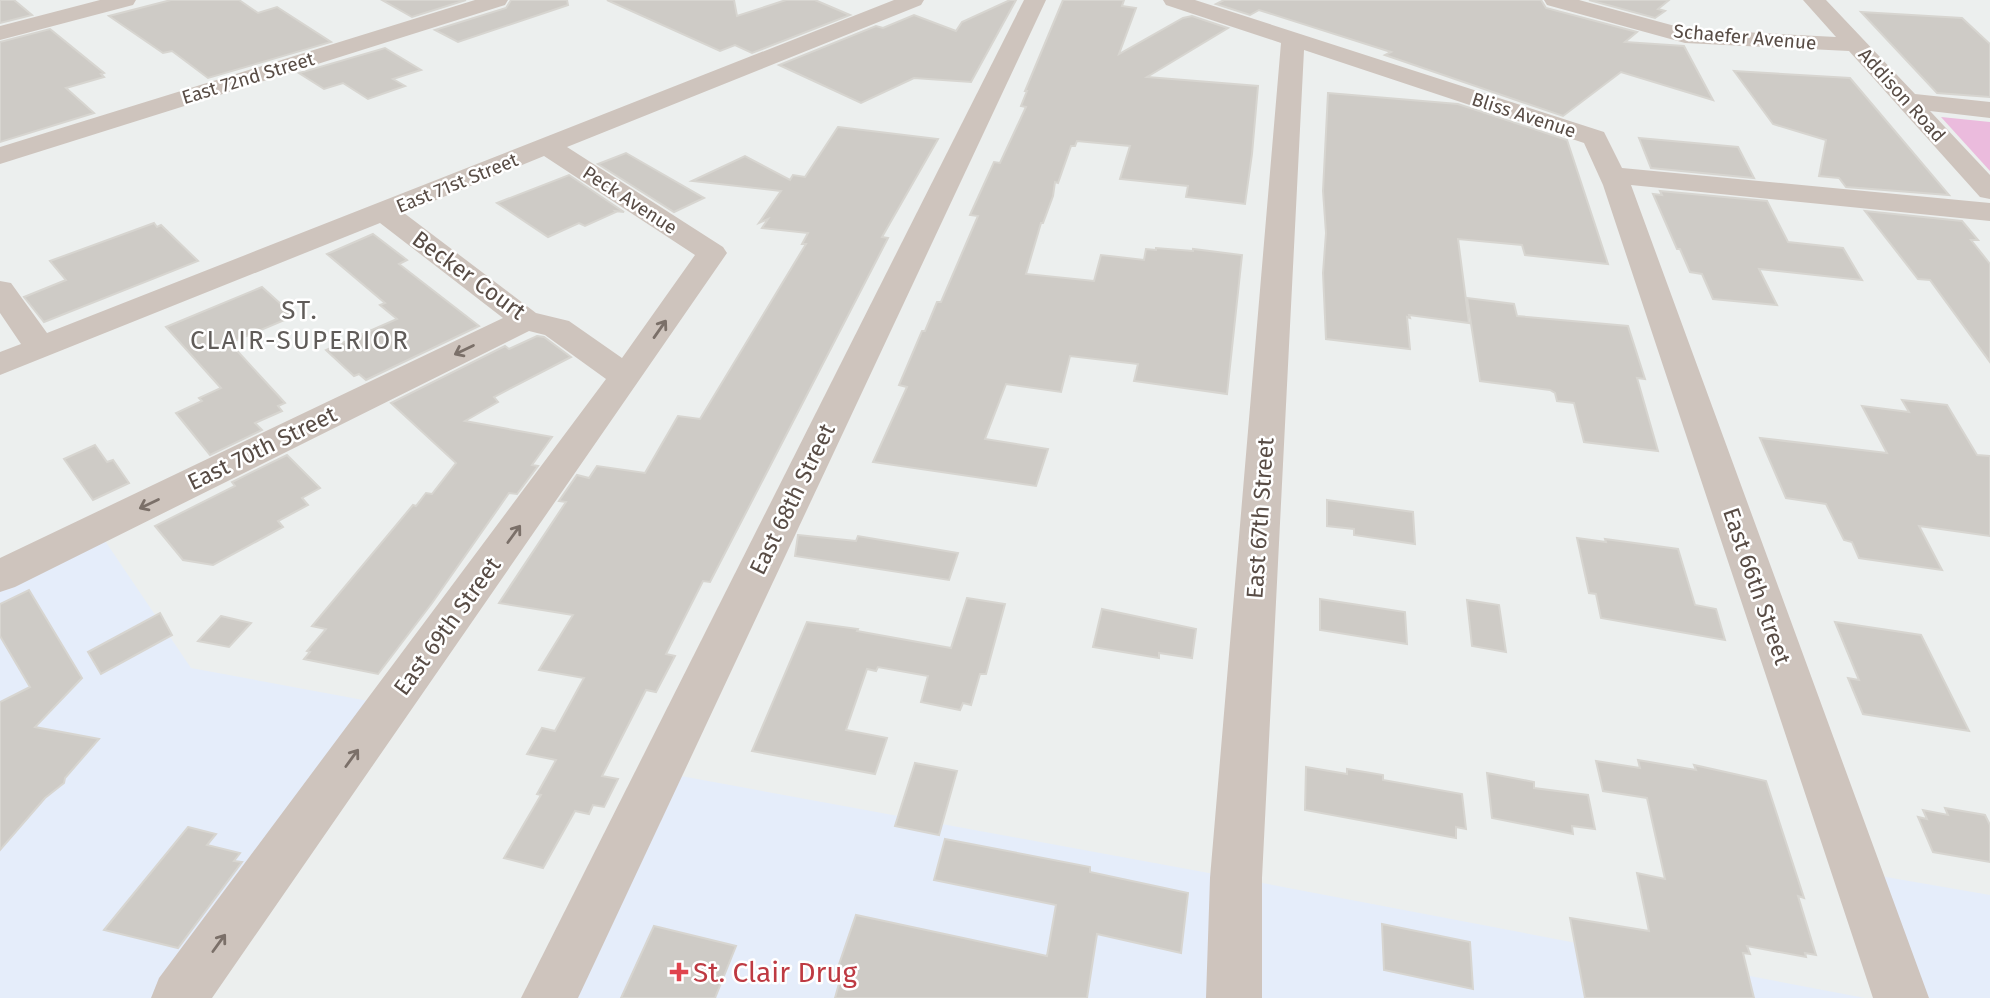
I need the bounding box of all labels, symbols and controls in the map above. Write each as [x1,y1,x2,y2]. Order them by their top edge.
street label: Schaefer Avenue [1673,19,1817,55]
street label: Addison Road [1854,43,1950,147]
street label: East 72nd Street [179,47,317,109]
street label: Bliss Avenue [1469,87,1579,143]
street label: East 71st Street [393,148,521,218]
street label: Peck Avenue [579,161,681,239]
street label: Becker Court [407,225,532,326]
district label: ST. CLAIR-SUPERIOR [190,295,410,356]
one-way arrow [653,320,667,339]
one-way arrow [454,344,475,357]
street label: East 70th Street [183,399,342,496]
street label: East 68th Street [743,418,841,579]
street label: East 67th Street [1240,436,1280,600]
one-way arrow [139,497,160,511]
street label: East 66th Street [1717,504,1797,669]
one-way arrow [506,525,521,544]
street label: East 69th Street [388,551,507,700]
one-way arrow [345,749,359,768]
one-way arrow [212,934,226,953]
place label: St. Clair Drug [693,956,858,989]
marker: St. Clair Drug [671,964,687,980]

